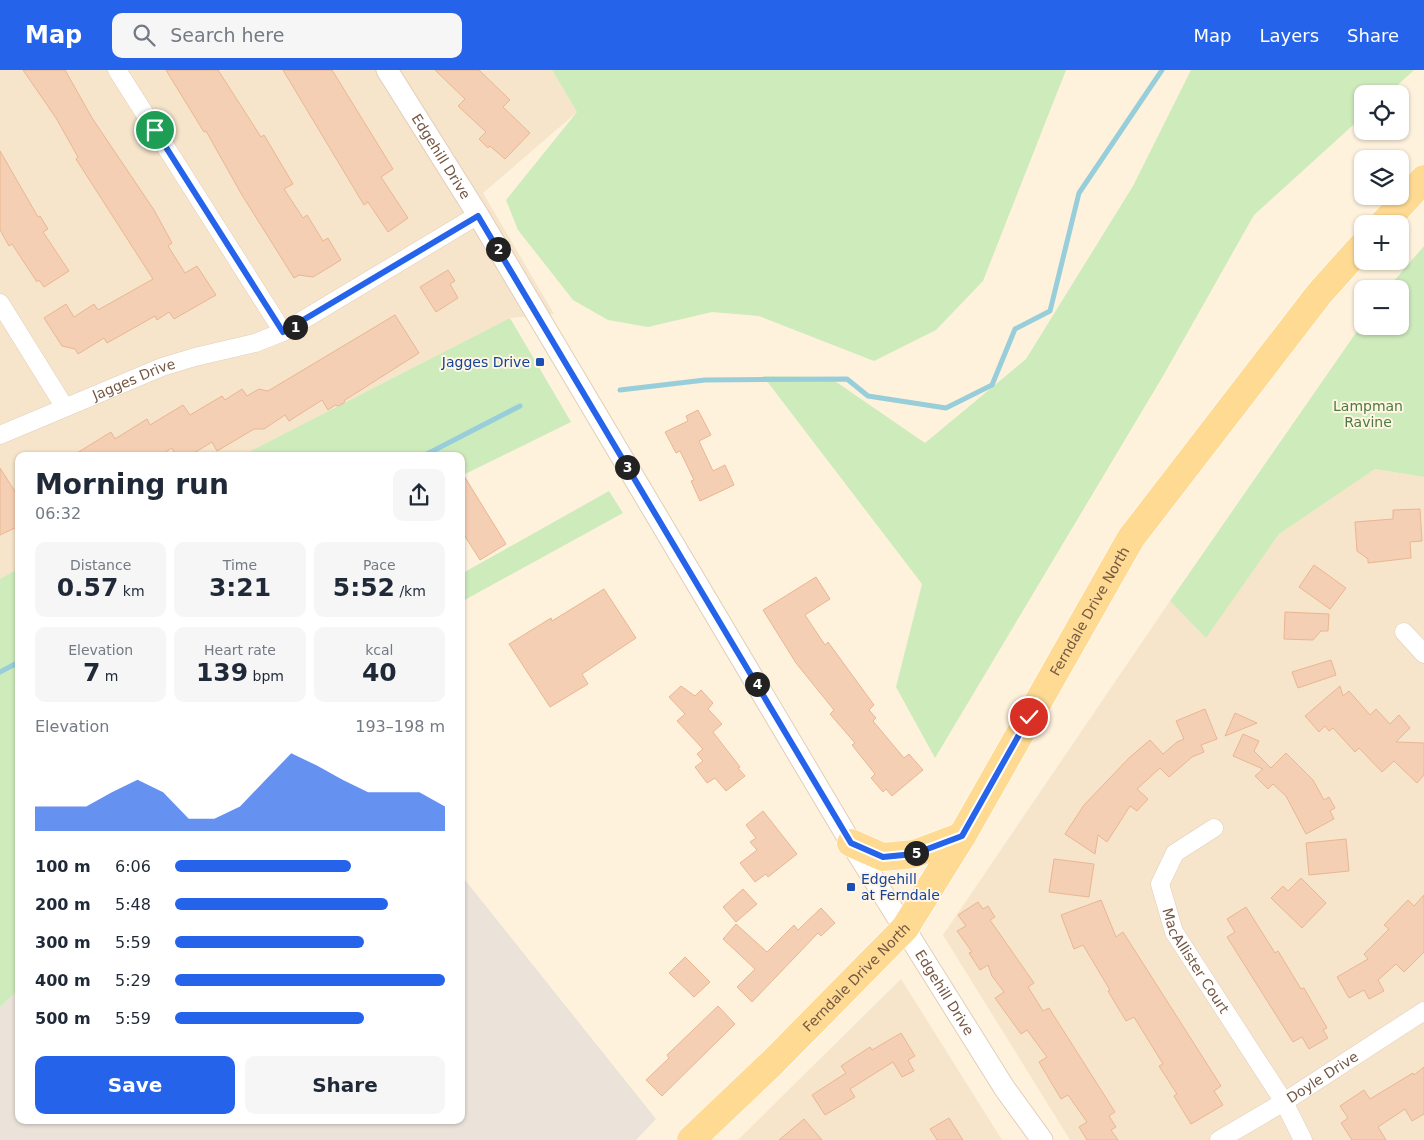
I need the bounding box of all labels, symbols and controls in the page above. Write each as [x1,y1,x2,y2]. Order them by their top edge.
search box [112,13,462,58]
text: Map [25,21,82,49]
icon: search [130,21,158,49]
text: Search here [170,24,284,46]
text: Map [1193,25,1231,46]
text: Layers [1259,25,1319,46]
text: Share [1347,25,1399,46]
map controls [1354,85,1409,335]
button: locate [1354,85,1409,140]
pin [134,109,176,151]
street label: Edgehill Drive [408,111,474,202]
icon: arrive [141,116,169,144]
button: layers [1354,150,1409,205]
button: + [1354,215,1409,270]
pin: 2 [486,236,510,262]
text: 2 [494,241,503,257]
button: − [1354,280,1409,335]
pin: 1 [282,314,308,340]
text: 1 [291,319,300,335]
place label: Jagges Drive [441,354,530,370]
street label: Jagges Drive [89,355,177,404]
marker: Jagges Drive [534,356,546,368]
park label: Lampman Ravine [1333,398,1403,430]
pin: 3 [614,454,640,480]
text: 3 [623,459,632,475]
text: Morning run [35,468,229,501]
button: share [393,469,445,521]
text: 06:32 [35,504,81,523]
street label: Ferndale Drive North [1047,544,1132,678]
text: Distance [70,557,131,573]
text: Time [223,557,257,573]
text: Pace [363,557,396,573]
text: 0.57 [57,573,118,602]
text: 3:21 [209,573,271,602]
text: 5:52 [333,573,395,602]
text: km [118,583,145,599]
text: /km [395,583,426,599]
text: Elevation [68,642,133,658]
text: Heart rate [204,642,276,658]
text: kcal [365,642,393,658]
text: 7 [83,658,100,687]
text: 139 [196,658,248,687]
text: 40 [362,658,397,687]
text: m [100,668,118,684]
text: bpm [248,668,284,684]
pin: 4 [744,672,770,696]
text: 4 [753,676,762,692]
pin [1008,696,1050,738]
icon: check [1015,703,1043,731]
text: Elevation [35,717,109,736]
text: 193–198 m [355,717,445,736]
pin: 5 [904,840,928,866]
text: 5 [912,845,921,861]
text: 100 m [35,857,91,876]
text: 6:06 [115,857,151,876]
place label: Edgehill at Ferndale [861,871,940,903]
marker: Edgehill at Ferndale [845,881,857,893]
text: 200 m [35,895,91,914]
text: 5:48 [115,895,151,914]
street label: MacAllister Court [1159,906,1233,1017]
street label: Ferndale Drive North [800,920,913,1035]
text: 300 m [35,933,91,952]
text: 5:59 [115,933,151,952]
street label: Edgehill Drive [912,947,977,1038]
text: 400 m [35,971,91,990]
text: 5:29 [115,971,151,990]
text: 500 m [35,1009,91,1028]
text: 5:59 [115,1009,151,1028]
street label: Doyle Drive [1284,1048,1361,1106]
button: Save [35,1056,235,1114]
button: Share [245,1056,445,1114]

